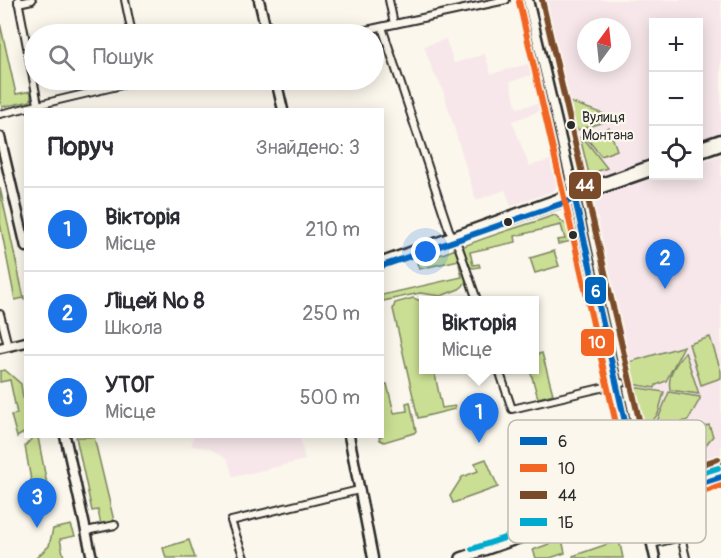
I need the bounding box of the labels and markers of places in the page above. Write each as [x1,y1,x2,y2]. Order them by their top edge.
place label: Вулиця Монтана [582,109,634,144]
marker: Вулиця Монтана [565,119,577,131]
unlabelled marker [502,216,514,228]
unlabelled marker [567,229,579,241]
pin: 2 [646,240,684,289]
pin: 1 [460,394,498,443]
pin: 3 [18,478,57,528]

